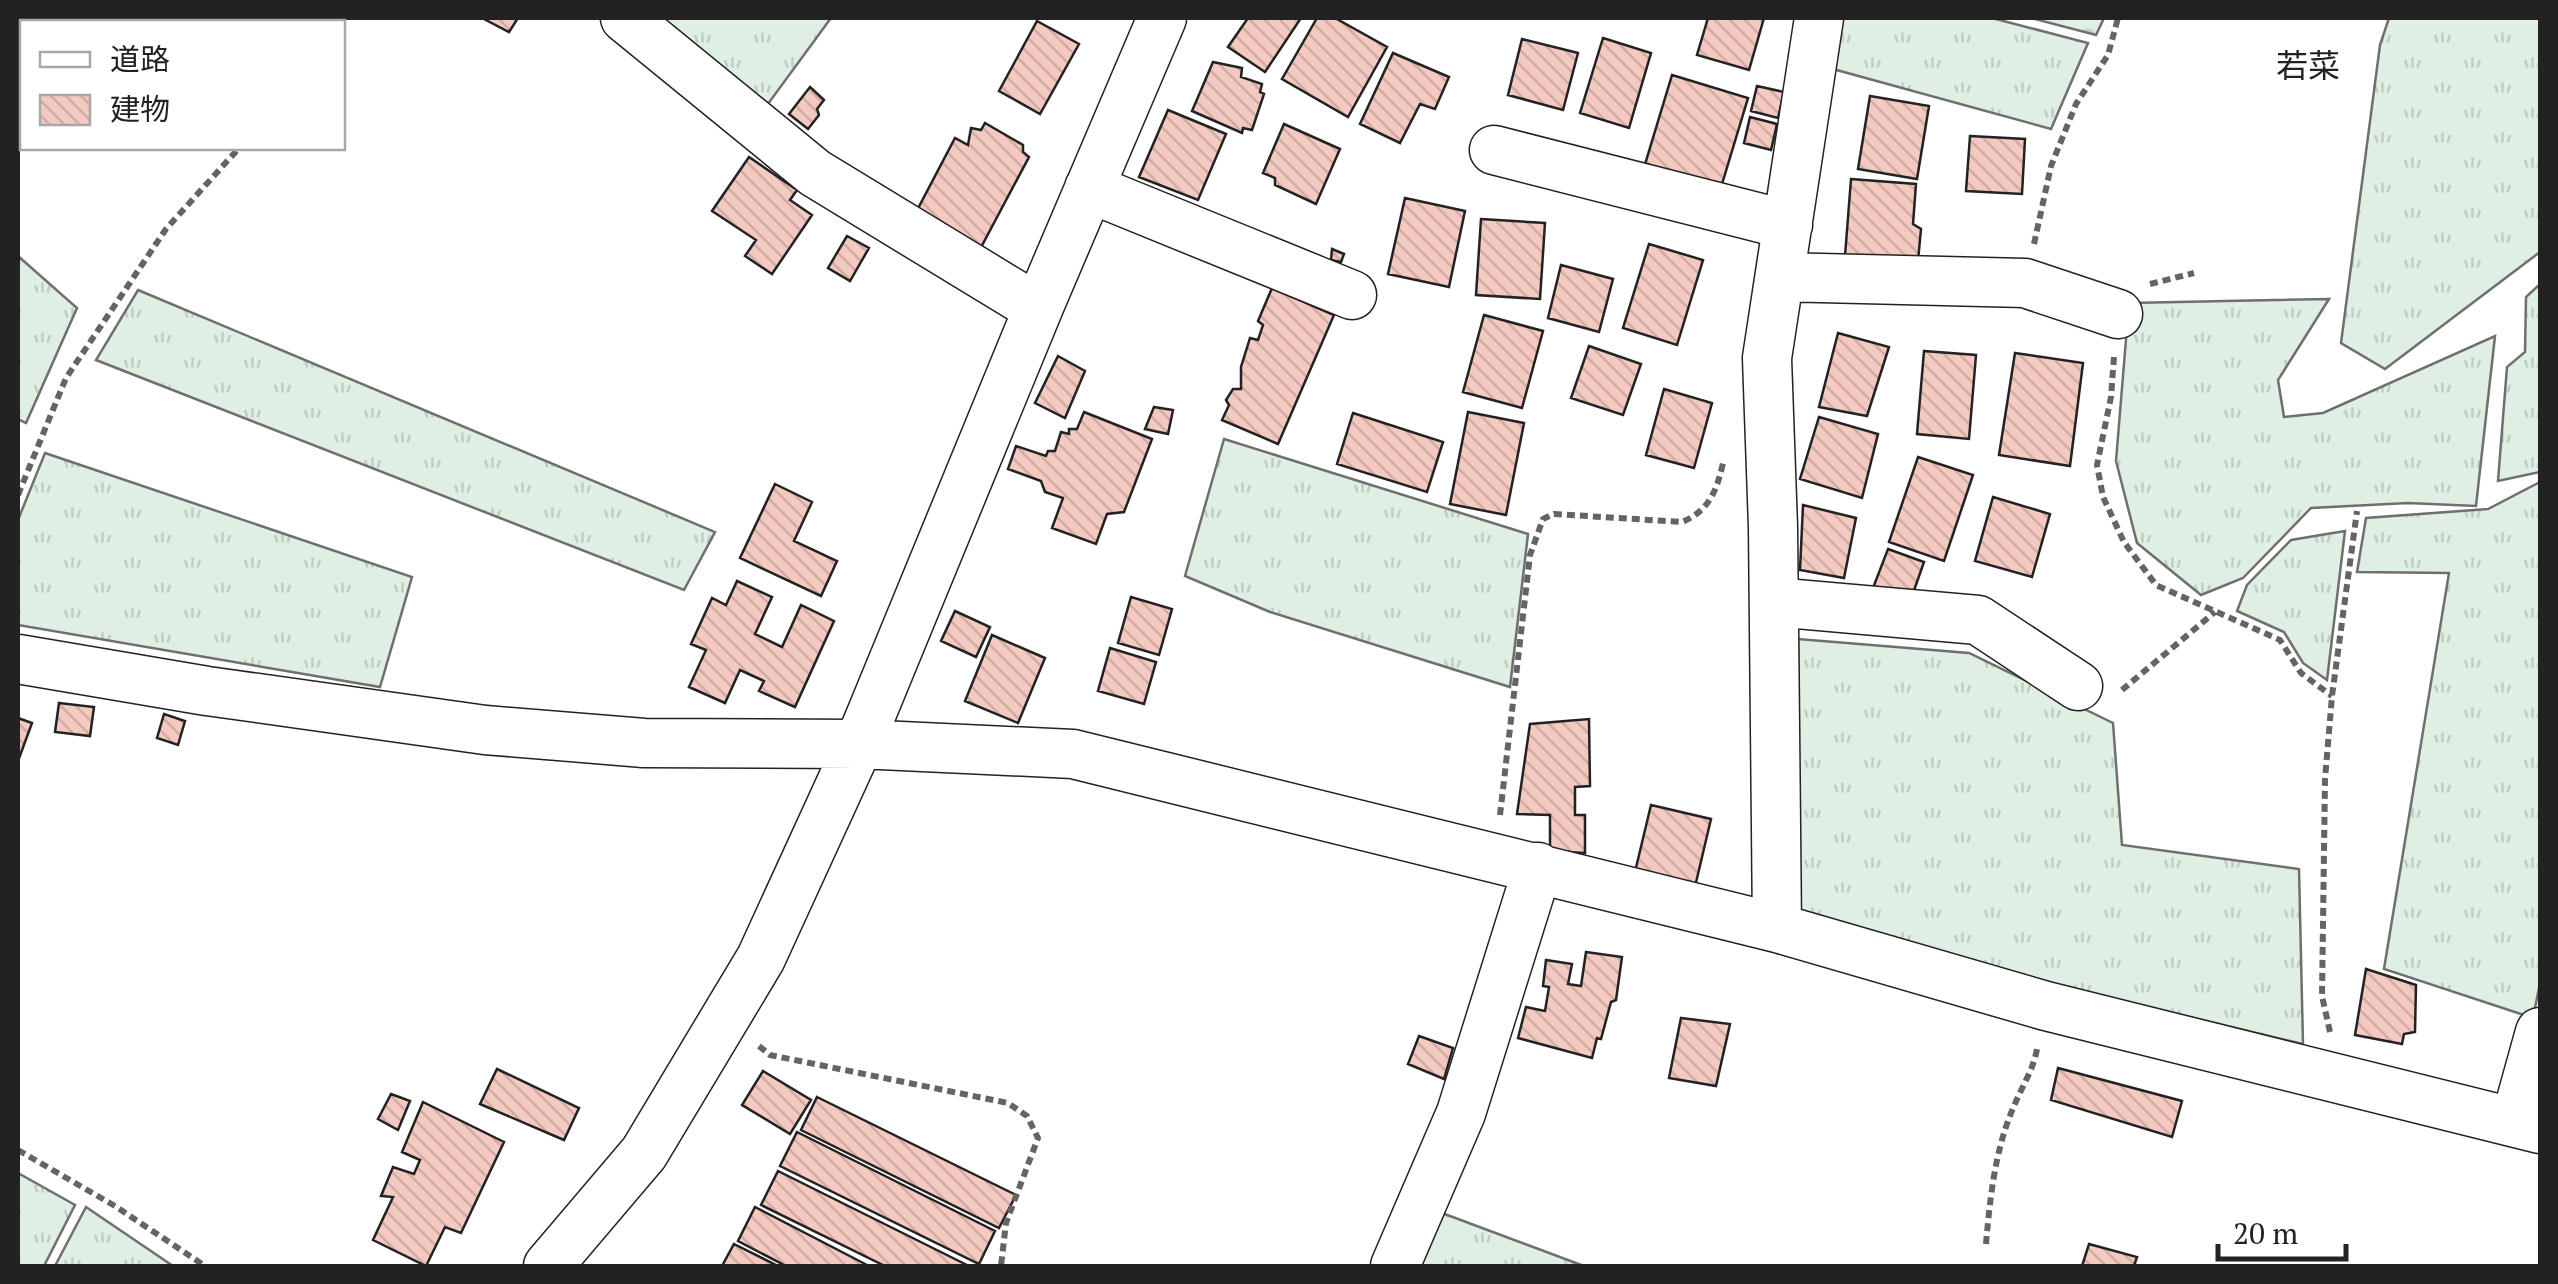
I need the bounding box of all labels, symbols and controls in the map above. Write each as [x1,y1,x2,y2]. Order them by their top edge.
legend [20,20,345,150]
text: 道路 [110,39,170,79]
district label: 若菜 [2276,44,2340,86]
text: 建物 [110,89,170,129]
scale bar [2218,1199,2346,1261]
text: 20 m [2233,1213,2298,1253]

